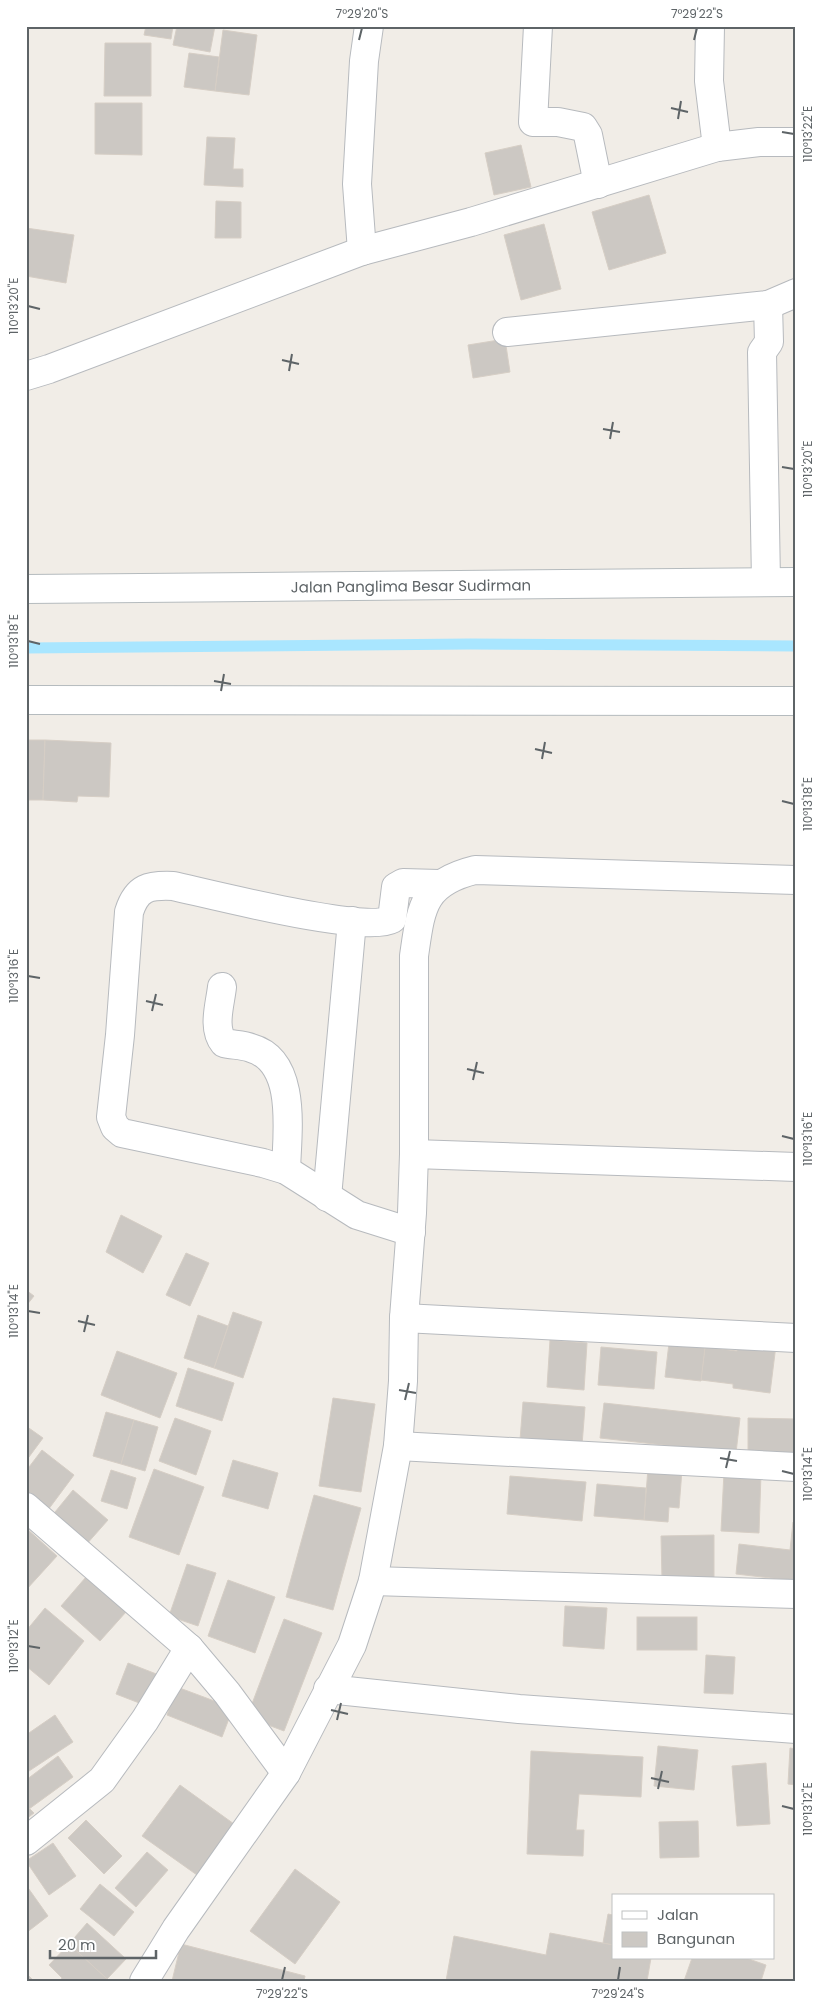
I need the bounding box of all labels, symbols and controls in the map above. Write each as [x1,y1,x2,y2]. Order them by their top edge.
text: 7°29'20"S [336,5,388,22]
text: 7°29'22"S [671,5,723,22]
text: 110°13'22"E [799,106,816,162]
text: 110°13'20"E [5,277,22,335]
text: 110°13'20"E [799,440,816,498]
street label: Jalan Panglima Besar Sudirman [291,574,531,597]
text: 110°13'18"E [5,614,22,668]
text: 110°13'18"E [799,777,816,831]
text: 110°13'16"E [5,949,22,1003]
text: 110°13'16"E [799,1112,816,1166]
text: 110°13'14"E [5,1284,22,1338]
text: 110°13'14"E [799,1447,816,1501]
text: 110°13'12"E [5,1619,22,1673]
text: 110°13'12"E [799,1782,816,1836]
legend [612,1894,774,1960]
text: Jalan [657,1904,699,1925]
scale bar [50,1927,156,1959]
text: Bangunan [657,1928,735,1949]
text: 20 m [58,1934,96,1955]
text: 7°29'22"S [256,1985,308,2002]
text: 7°29'24"S [592,1985,644,2002]

